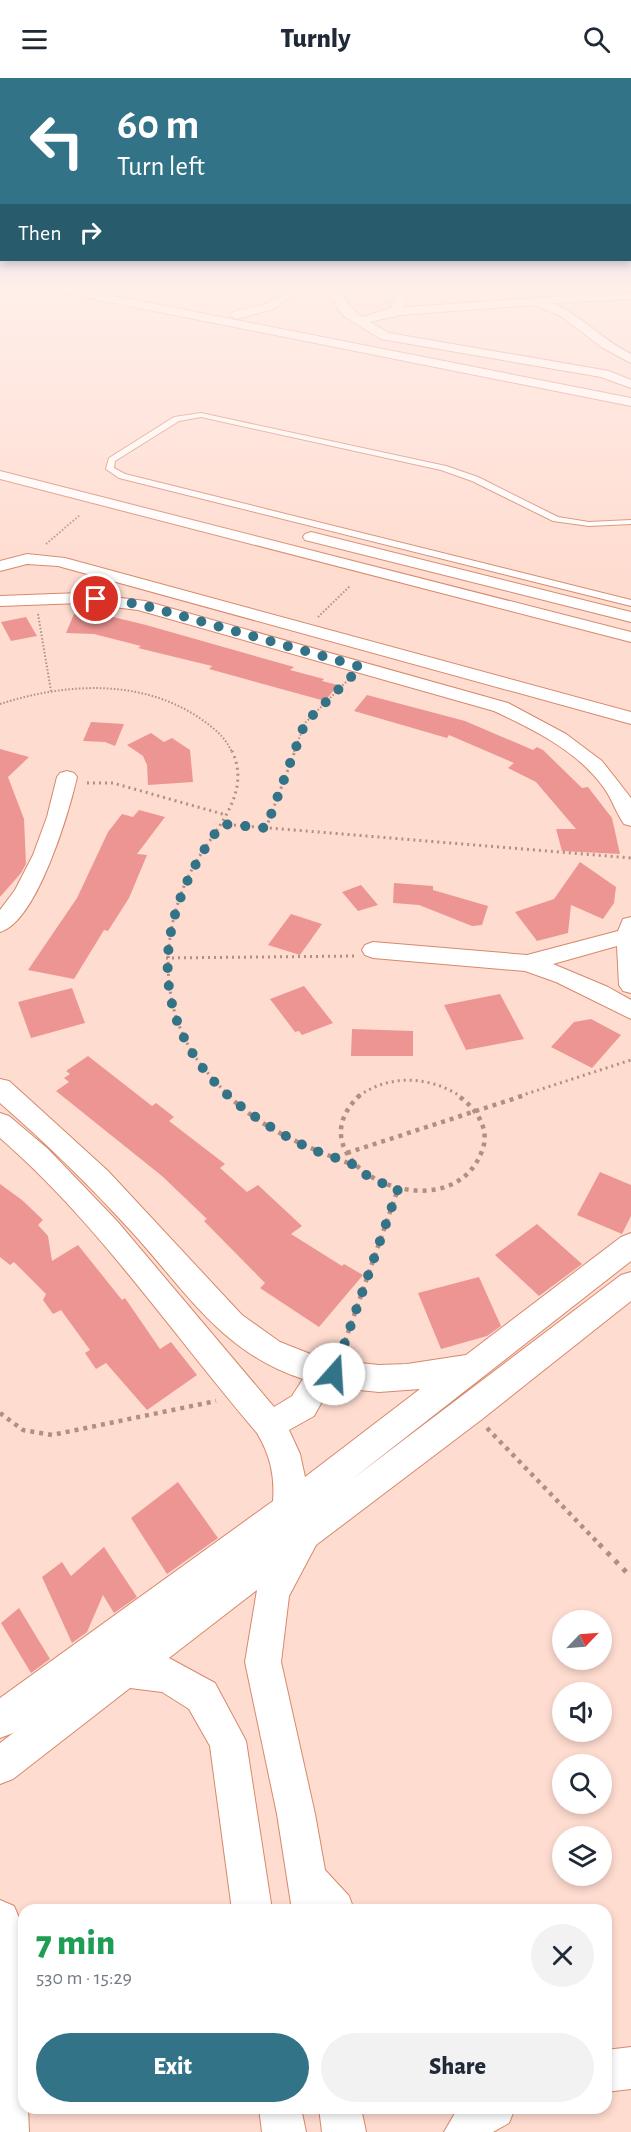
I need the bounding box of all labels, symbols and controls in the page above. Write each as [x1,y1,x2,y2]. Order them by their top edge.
icon: menu [18,23,51,56]
icon: search [580,23,613,56]
text: Turnly [280,25,351,52]
icon: left [18,102,96,180]
text: 60 m [117,104,199,146]
text: Turn left [117,153,205,180]
icon: right [74,216,107,249]
text: Then [18,222,62,244]
pin [70,573,121,624]
icon: arrive [79,582,112,615]
position arrow [302,1342,366,1406]
north arrow [552,1610,612,1670]
map controls [552,1610,612,1886]
button: sound [552,1682,612,1742]
button: search [552,1754,612,1814]
button: layers [552,1826,612,1886]
button: close [531,1924,594,1987]
text: 7 min [36,1925,115,1961]
text: 530 m · 15:29 [36,1968,132,1988]
button: Exit [36,2033,309,2102]
button: Share [321,2033,594,2102]

